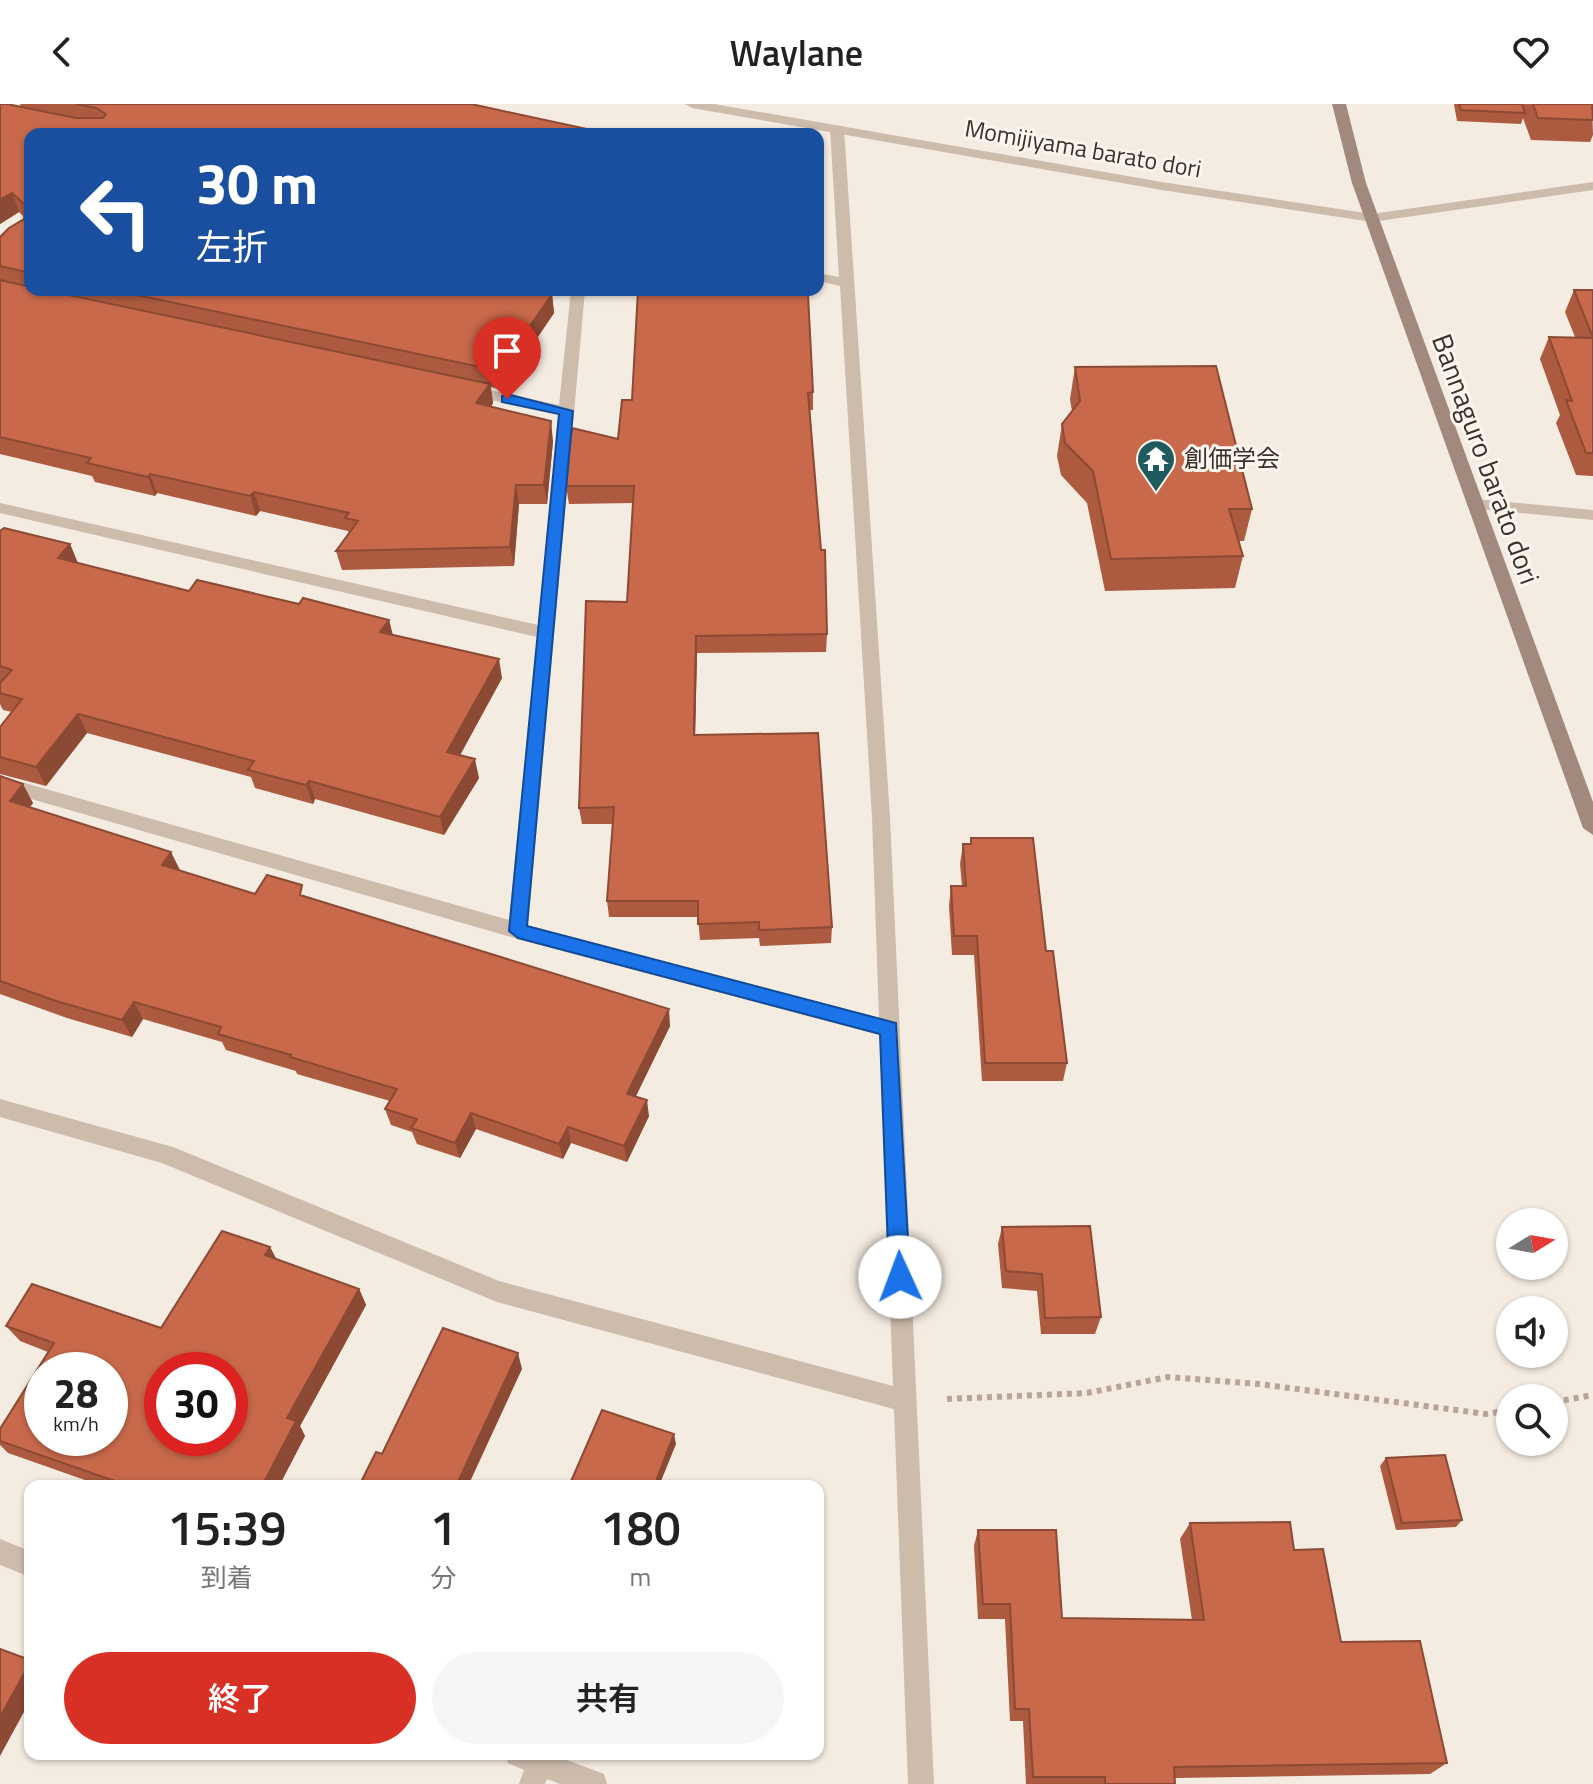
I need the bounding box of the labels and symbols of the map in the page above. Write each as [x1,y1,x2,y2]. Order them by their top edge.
street label: Momijiyama barato dori [962,109,1204,187]
pin [473,317,541,399]
street label: Bannaguro barato dori [1421,328,1552,590]
temple icon: 創価学会 [1135,438,1177,493]
place label: 創価学会 [1184,440,1280,476]
north arrow [1496,1208,1568,1280]
position arrow [858,1235,942,1319]
speed limit sign: 30 [144,1352,248,1456]

